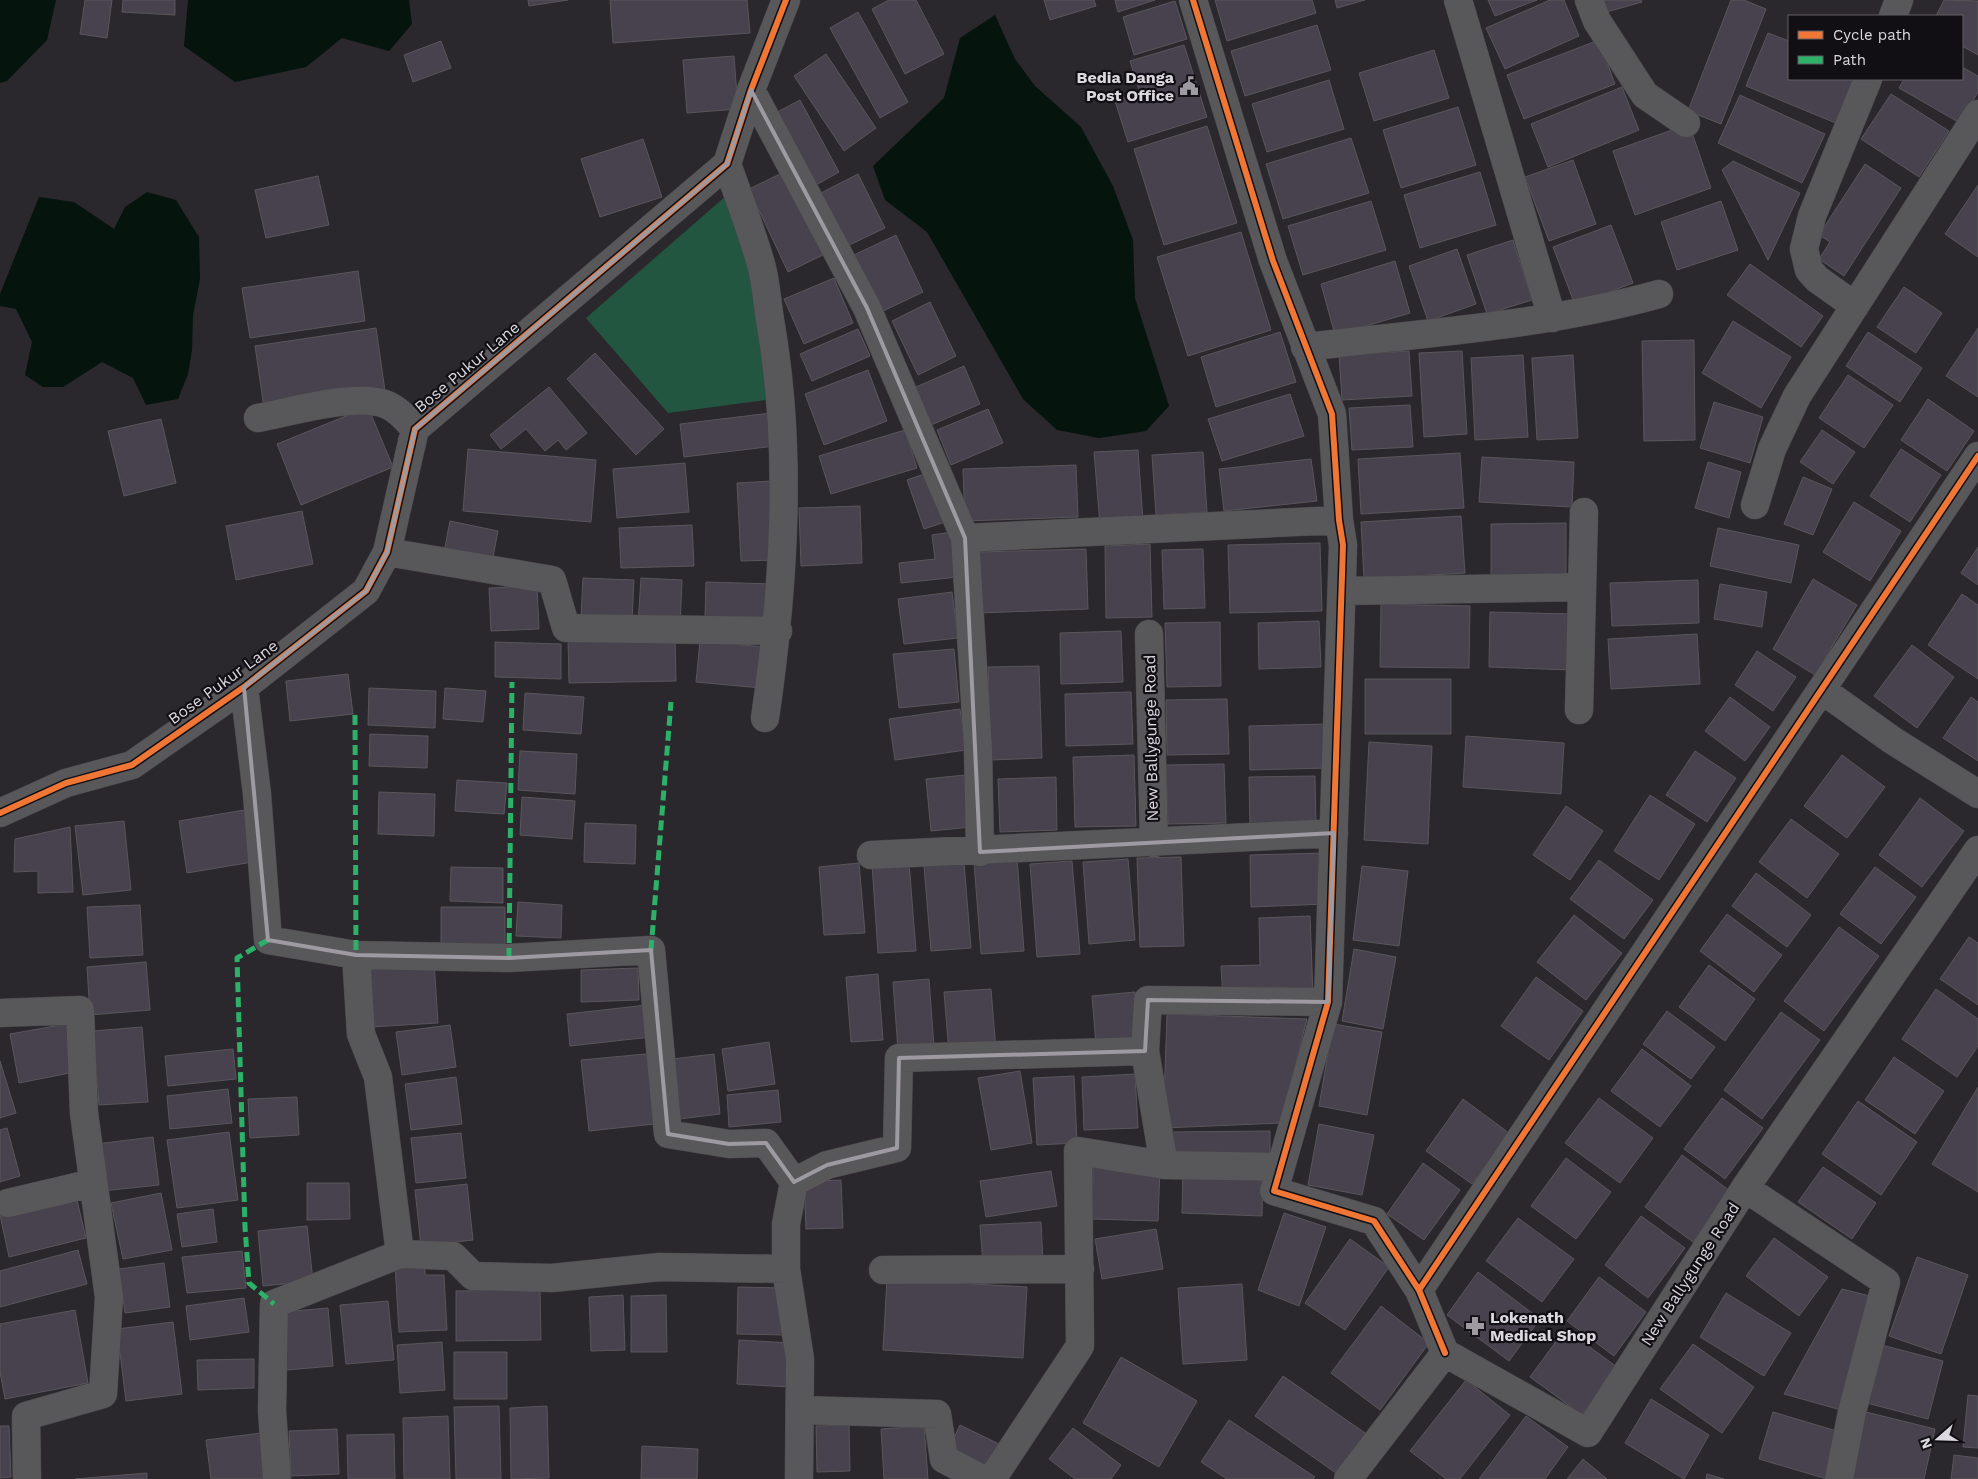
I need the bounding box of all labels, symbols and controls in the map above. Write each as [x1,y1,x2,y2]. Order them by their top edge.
legend [1788,15,1963,80]
text: Cycle path [1833,26,1911,44]
text: Path [1833,51,1866,69]
place label: Bedia Danga Post Office [1077,68,1175,105]
public building icon: Bedia Danga Post Office [1178,75,1200,97]
street label: Bose Pukur Lane [411,318,523,416]
street label: Bose Pukur Lane [164,636,282,728]
street label: New Ballygunge Road [1140,654,1162,822]
street label: New Ballygunge Road [1637,1199,1743,1349]
place label: Lokenath Medical Shop [1490,1308,1596,1345]
pharmacy icon: Lokenath Medical Shop [1464,1315,1486,1337]
north arrow [1913,1414,1963,1464]
text: N [1916,1436,1935,1451]

